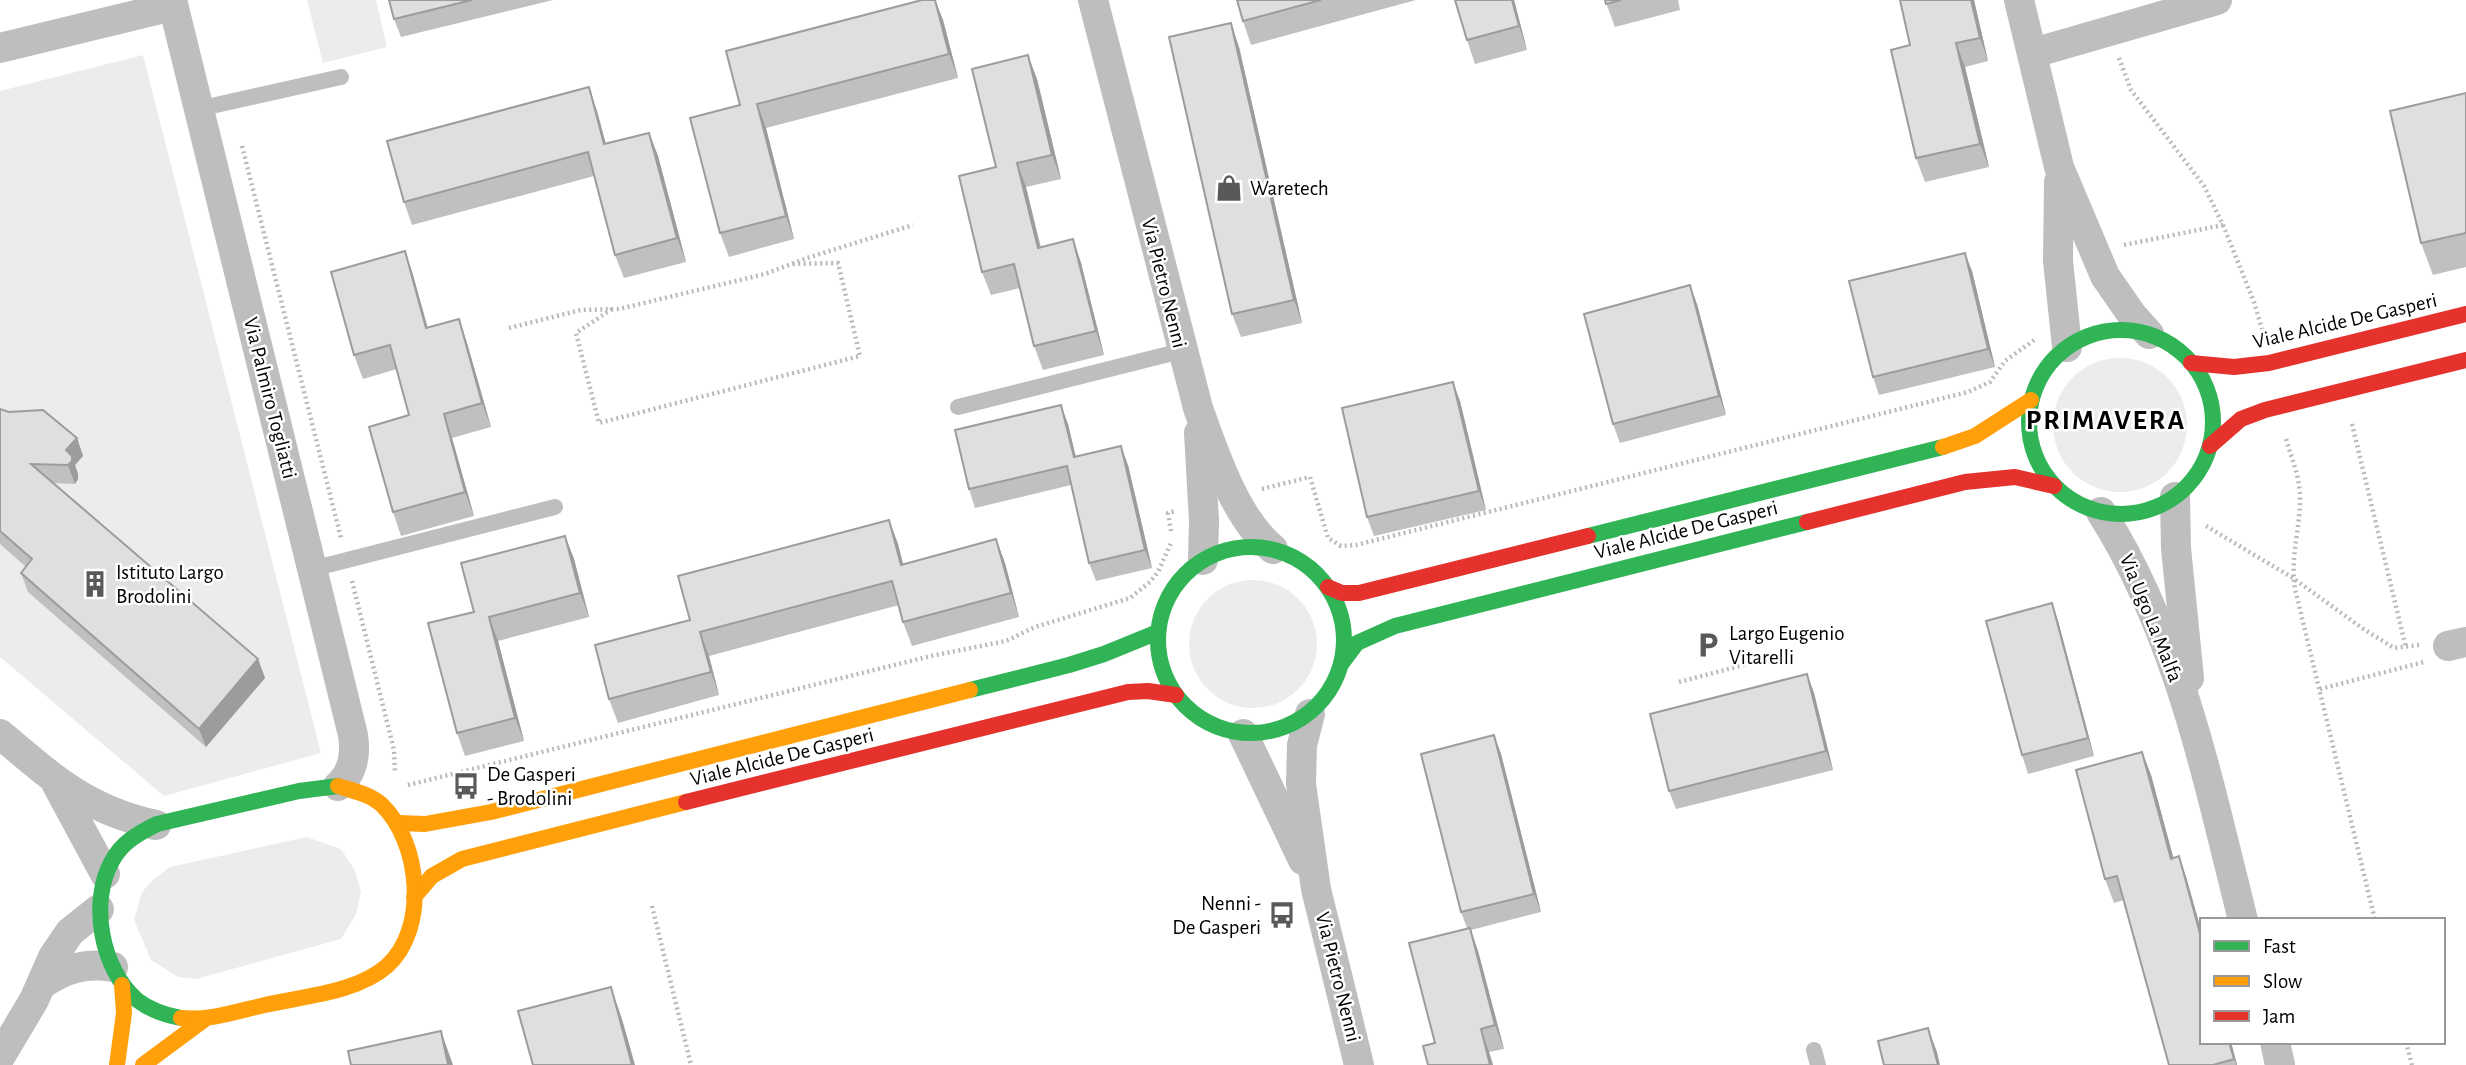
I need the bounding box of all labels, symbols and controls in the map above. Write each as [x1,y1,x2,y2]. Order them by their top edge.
shop icon: Waretech [1214,173,1244,203]
place label: Waretech [1250,178,1329,199]
street label: Via Pietro Nenni [1138,216,1190,350]
street label: Viale Alcide De Gasperi [2251,290,2439,352]
street label: Via Palmiro Togliatti [240,315,300,481]
district label: PRIMAVERA [2026,407,2186,435]
street label: Viale Alcide De Gasperi [1592,497,1780,563]
street label: Via Ugo La Malfa [2116,551,2186,685]
place label: Istituto Largo Brodolini [116,562,224,607]
building icon: Istituto Largo Brodolini [80,569,110,599]
place label: Largo Eugenio Vitarelli [1729,623,1845,668]
parking icon: Largo Eugenio Vitarelli [1693,630,1723,660]
street label: Viale Alcide De Gasperi [688,724,876,790]
place label: De Gasperi - Brodolini [487,764,576,809]
bus stop icon: De Gasperi - Brodolini [451,771,481,801]
place label: Nenni - De Gasperi [1172,893,1261,938]
bus stop icon: Nenni - De Gasperi [1267,900,1297,930]
street label: Via Pietro Nenni [1312,910,1364,1044]
legend [2200,918,2445,1044]
text: Fast [2263,936,2296,957]
text: Slow [2263,971,2302,992]
text: Jam [2263,1006,2295,1027]

